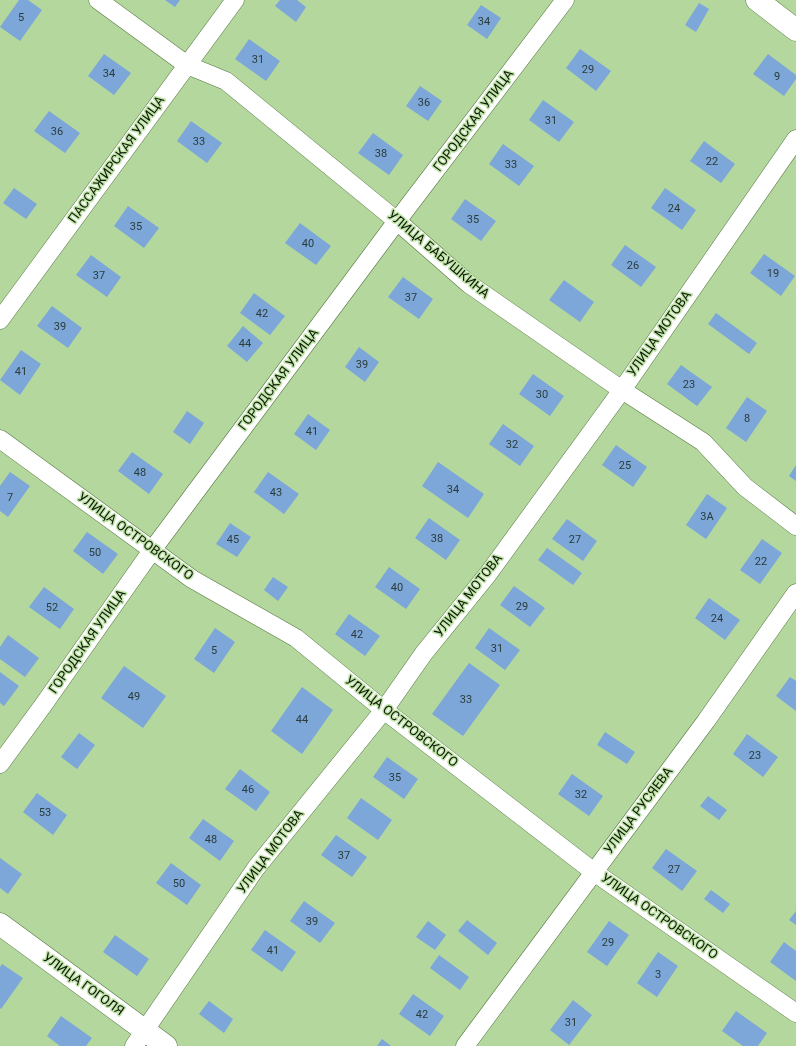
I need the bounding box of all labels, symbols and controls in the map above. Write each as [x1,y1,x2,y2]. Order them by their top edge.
house number: 5 [18,11,24,25]
house number: 34 [478,15,490,29]
house number: 31 [252,53,264,67]
house number: 29 [582,63,594,77]
house number: 34 [103,67,115,81]
street label: ГОРОДСКАЯ УЛИЦА [431,67,517,175]
house number: 9 [774,70,780,84]
street label: ПАССАЖИРСКАЯ УЛИЦА [66,93,168,227]
house number: 36 [418,96,430,110]
house number: 31 [545,114,557,128]
house number: 36 [51,125,63,139]
house number: 33 [193,135,205,149]
house number: 38 [375,147,387,161]
house number: 22 [706,155,718,169]
house number: 33 [505,158,517,172]
house number: 24 [668,202,680,216]
street label: УЛИЦА БАБУШКИНА [384,208,492,302]
house number: 35 [467,213,479,227]
house number: 35 [130,220,142,234]
house number: 40 [302,237,314,251]
house number: 26 [627,259,639,273]
house number: 19 [767,267,779,281]
house number: 37 [93,269,105,283]
street label: УЛИЦА МОТОВА [625,288,695,380]
house number: 37 [405,291,417,305]
house number: 42 [256,307,268,321]
house number: 39 [54,320,66,334]
street label: ГОРОДСКАЯ УЛИЦА [236,326,322,434]
house number: 44 [239,337,251,351]
house number: 39 [356,358,368,372]
house number: 41 [15,365,27,379]
house number: 23 [683,378,695,392]
house number: 30 [536,388,548,402]
house number: 8 [744,412,750,426]
house number: 41 [306,425,318,439]
house number: 32 [506,438,518,452]
house number: 25 [619,459,631,473]
house number: 48 [134,466,146,480]
house number: 34 [447,483,459,497]
house number: 43 [270,486,282,500]
street label: УЛИЦА ОСТРОВСКОГО [74,490,196,584]
house number: 7 [7,491,13,505]
house number: 3А [700,510,714,524]
house number: 38 [431,532,443,546]
house number: 45 [227,533,239,547]
house number: 27 [569,533,581,547]
house number: 50 [89,546,101,560]
street label: УЛИЦА МОТОВА [432,551,506,641]
house number: 22 [755,555,767,569]
house number: 40 [391,581,403,595]
street label: ГОРОДСКАЯ УЛИЦА [46,587,130,697]
house number: 29 [516,600,528,614]
house number: 52 [46,601,58,615]
house number: 24 [711,612,723,626]
house number: 42 [351,628,363,642]
house number: 31 [491,642,503,656]
house number: 5 [211,644,217,658]
street label: УЛИЦА ОСТРОВСКОГО [341,673,461,771]
house number: 49 [128,690,140,704]
house number: 33 [460,693,472,707]
house number: 44 [296,713,308,727]
house number: 23 [749,749,761,763]
street label: УЛИЦА РУСЯЕВА [601,765,677,857]
house number: 35 [389,771,401,785]
house number: 46 [242,783,254,797]
house number: 32 [575,788,587,802]
house number: 53 [39,806,51,820]
street label: УЛИЦА МОТОВА [234,807,308,897]
house number: 48 [205,833,217,847]
house number: 37 [338,849,350,863]
house number: 27 [668,863,680,877]
street label: УЛИЦА ОСТРОВСКОГО [598,871,720,963]
house number: 50 [173,877,185,891]
house number: 39 [306,915,318,929]
house number: 29 [602,936,614,950]
house number: 41 [267,944,279,958]
street label: УЛИЦА ГОГОЛЯ [39,950,127,1020]
house number: 3 [655,968,661,982]
house number: 42 [416,1008,428,1022]
house number: 31 [565,1016,577,1030]

